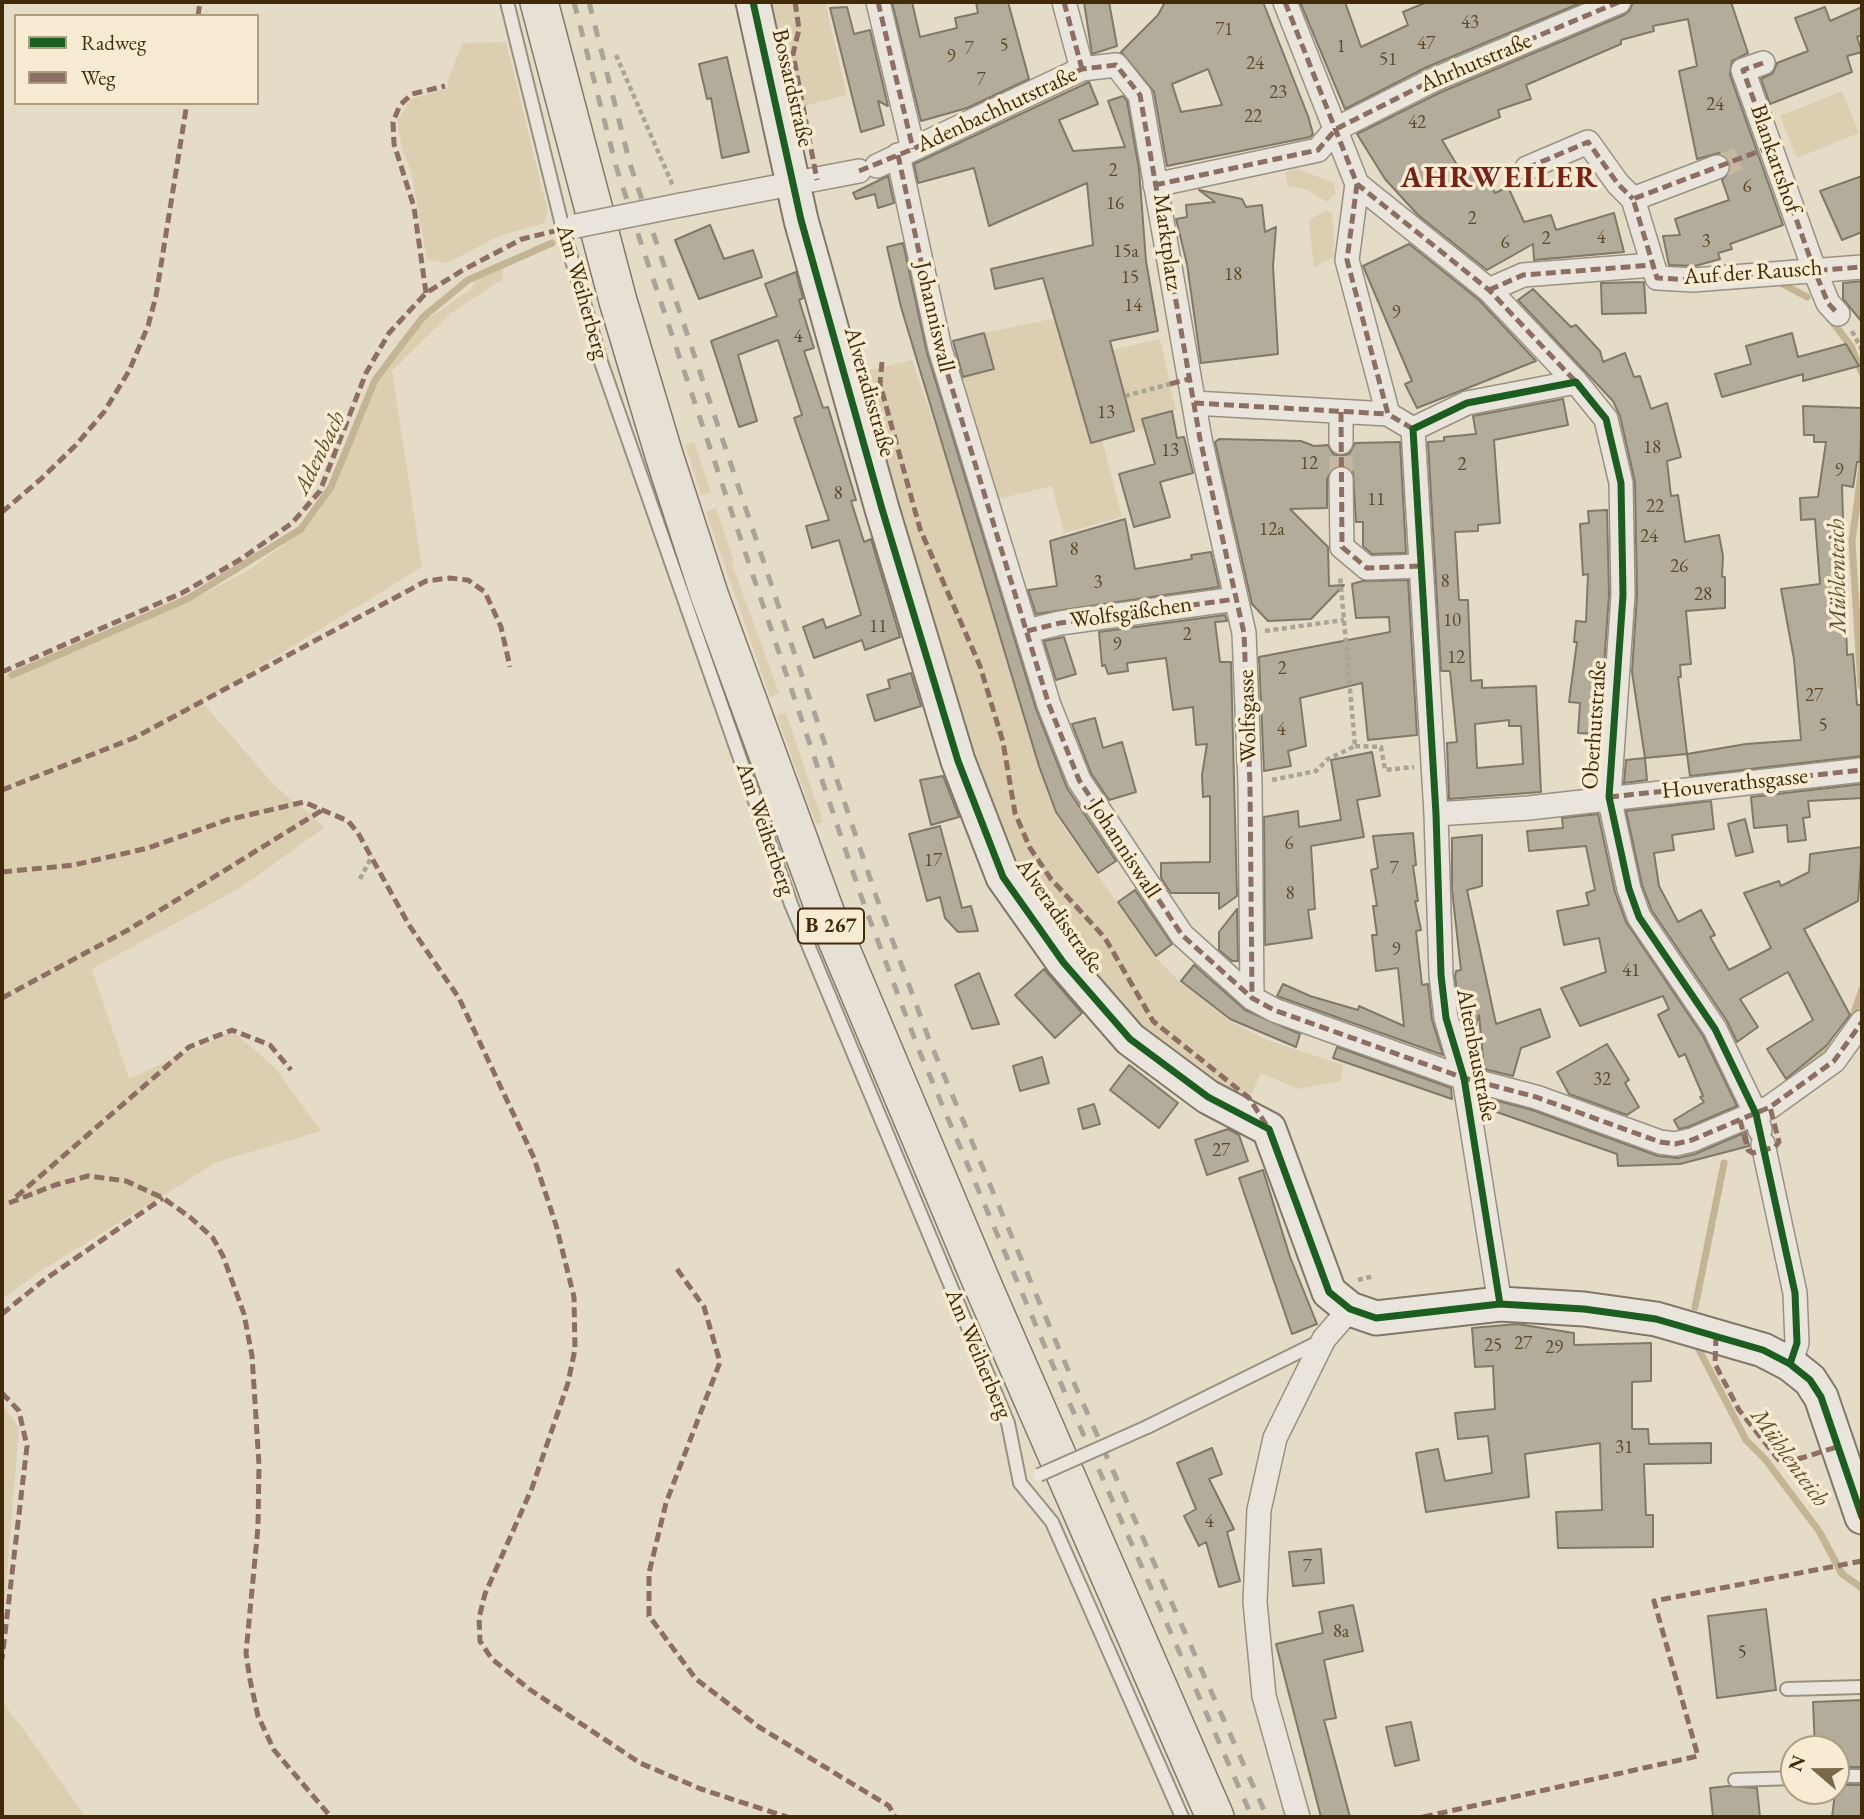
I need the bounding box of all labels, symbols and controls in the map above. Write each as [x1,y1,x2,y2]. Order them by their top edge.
house number: 43 [1461,12,1479,34]
legend [14,14,259,105]
house number: 71 [1215,19,1233,41]
street label: Bossardstraße [765,26,819,150]
street label: Ahrhutstraße [1416,27,1536,99]
text: Radweg [81,29,146,56]
house number: 47 [1417,33,1435,55]
house number: 5 [999,35,1009,57]
house number: 1 [1336,36,1346,58]
house number: 7 [964,38,974,60]
house number: 9 [946,46,956,68]
house number: 51 [1379,49,1397,71]
house number: 24 [1246,53,1264,75]
street label: Adenbachhutstraße [912,61,1082,159]
text: Weg [81,64,115,91]
house number: 7 [976,69,986,91]
house number: 23 [1269,82,1287,104]
house number: 24 [1706,94,1724,116]
street label: Blankartshof [1744,101,1806,217]
house number: 22 [1244,106,1262,128]
house number: 42 [1408,112,1426,134]
house number: 2 [1108,160,1118,182]
district label: AHRWEILER [1402,161,1598,197]
house number: 6 [1742,176,1752,198]
street label: Marktplatz [1147,192,1187,292]
house number: 16 [1106,193,1124,215]
house number: 2 [1467,208,1477,230]
street label: Am Weiherberg [550,221,614,363]
house number: 4 [1596,227,1606,249]
house number: 2 [1541,228,1551,250]
house number: 3 [1701,231,1711,253]
house number: 6 [1500,232,1510,254]
house number: 15a [1113,241,1139,263]
street label: Auf der Rausch [1683,254,1823,292]
street label: Johanniswall [908,259,960,375]
house number: 18 [1224,264,1242,286]
house number: 15 [1121,267,1139,289]
house number: 14 [1124,295,1142,317]
house number: 9 [1391,302,1401,324]
street label: Alveradisstraße [837,324,901,460]
house number: 4 [793,326,803,348]
house number: 13 [1097,402,1115,424]
water label: Adenbach [288,407,352,499]
house number: 18 [1643,437,1661,459]
house number: 13 [1161,440,1179,462]
house number: 12 [1300,453,1318,475]
house number: 2 [1457,454,1467,476]
house number: 9 [1834,460,1844,482]
house number: 8 [833,483,843,505]
house number: 11 [1367,489,1385,511]
house number: 22 [1646,496,1664,518]
water label: Mühlenteich [1823,518,1853,634]
house number: 12a [1259,519,1285,541]
house number: 24 [1640,526,1658,548]
house number: 8 [1069,539,1079,561]
house number: 26 [1670,556,1688,578]
house number: 8 [1440,571,1450,593]
house number: 3 [1093,572,1103,594]
house number: 28 [1694,584,1712,606]
street label: Wolfsgäßchen [1068,591,1194,635]
house number: 10 [1443,610,1461,632]
house number: 11 [869,616,887,638]
house number: 2 [1182,624,1192,646]
house number: 9 [1112,634,1122,656]
house number: 12 [1447,647,1465,669]
house number: 2 [1277,658,1287,680]
street label: Oberhutstraße [1577,660,1613,790]
street label: Wolfsgasse [1233,669,1263,763]
house number: 27 [1805,685,1823,707]
house number: 5 [1818,715,1828,737]
house number: 4 [1276,719,1286,741]
street label: Am Weiherberg [729,759,801,899]
street label: Houverathsgasse [1660,763,1810,805]
street label: Johanniswall [1082,794,1166,904]
house number: 6 [1284,833,1294,855]
house number: 17 [924,850,942,872]
street label: Alveradisstraße [1009,853,1109,979]
house number: 7 [1389,858,1399,880]
house number: 8 [1285,883,1295,905]
road number: B 267 [798,908,864,944]
house number: 9 [1391,939,1401,961]
house number: 41 [1622,960,1640,982]
street label: Altenbaustraße [1450,986,1502,1124]
house number: 32 [1593,1069,1611,1091]
house number: 27 [1212,1140,1230,1162]
street label: Am Weiherberg [938,1285,1018,1423]
house number: 27 [1514,1333,1532,1355]
house number: 25 [1484,1335,1502,1357]
house number: 29 [1545,1337,1563,1359]
water label: Mühlenteich [1744,1403,1834,1513]
house number: 31 [1615,1437,1633,1459]
house number: 4 [1204,1511,1214,1533]
house number: 7 [1302,1556,1312,1578]
house number: 8a [1333,1621,1349,1643]
house number: 5 [1737,1642,1747,1664]
north arrow [1780,1735,1850,1805]
text: N [1782,1752,1811,1775]

